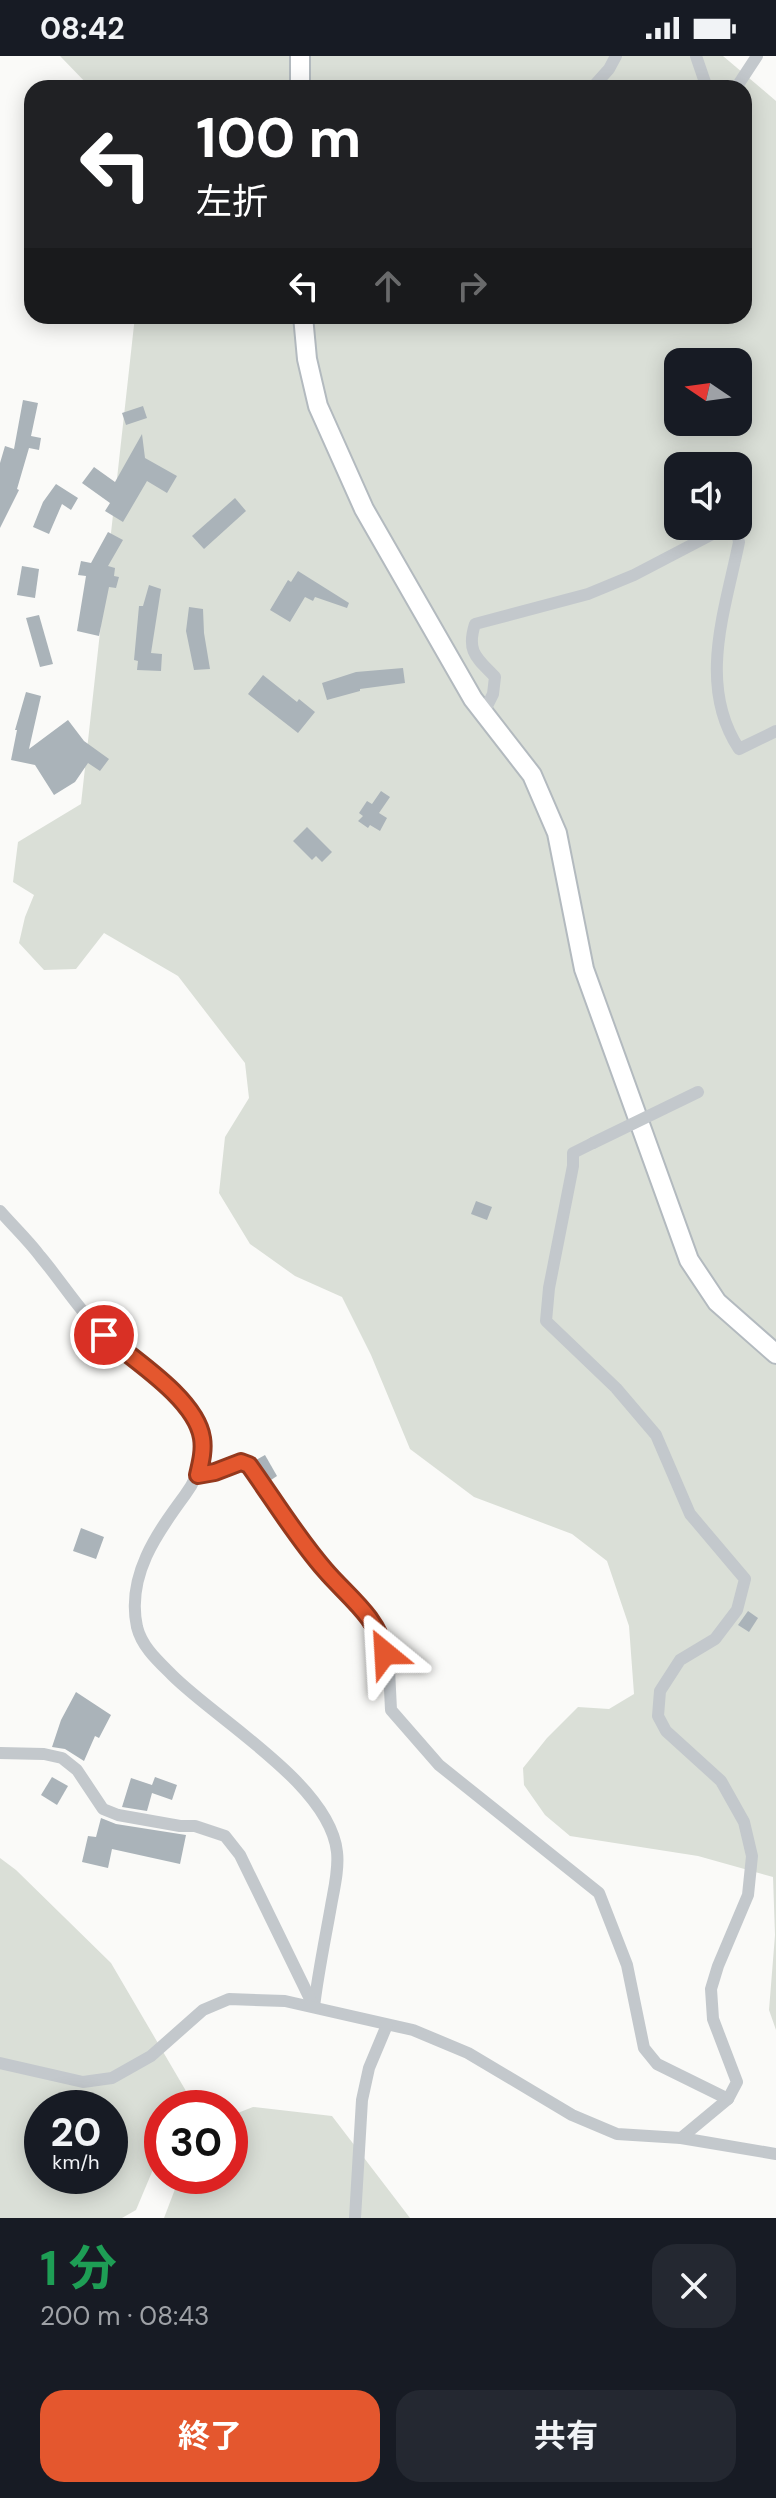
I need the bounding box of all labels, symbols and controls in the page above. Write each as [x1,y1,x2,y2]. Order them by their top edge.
text: 08:42 [40,9,125,48]
text: 100 m [196,101,361,174]
icon: left [64,112,168,216]
text: 左折 [196,178,268,225]
icon: left [282,264,326,308]
icon: ahead [366,264,410,308]
icon: right [450,264,494,308]
north arrow [664,348,752,436]
map controls [664,348,752,540]
button: sound [664,452,752,540]
pin [70,1301,138,1369]
icon: arrive [82,1313,126,1357]
position arrow [343,1611,427,1695]
speed limit sign: 30 [144,2090,248,2194]
text: 20 [50,2106,102,2158]
text: km/h [52,2149,100,2175]
text: 1 分 [40,2237,117,2300]
button: close [652,2244,736,2328]
text: 200 m · 08:43 [40,2299,209,2333]
button: 終了 [40,2390,380,2482]
button: 共有 [396,2390,736,2482]

